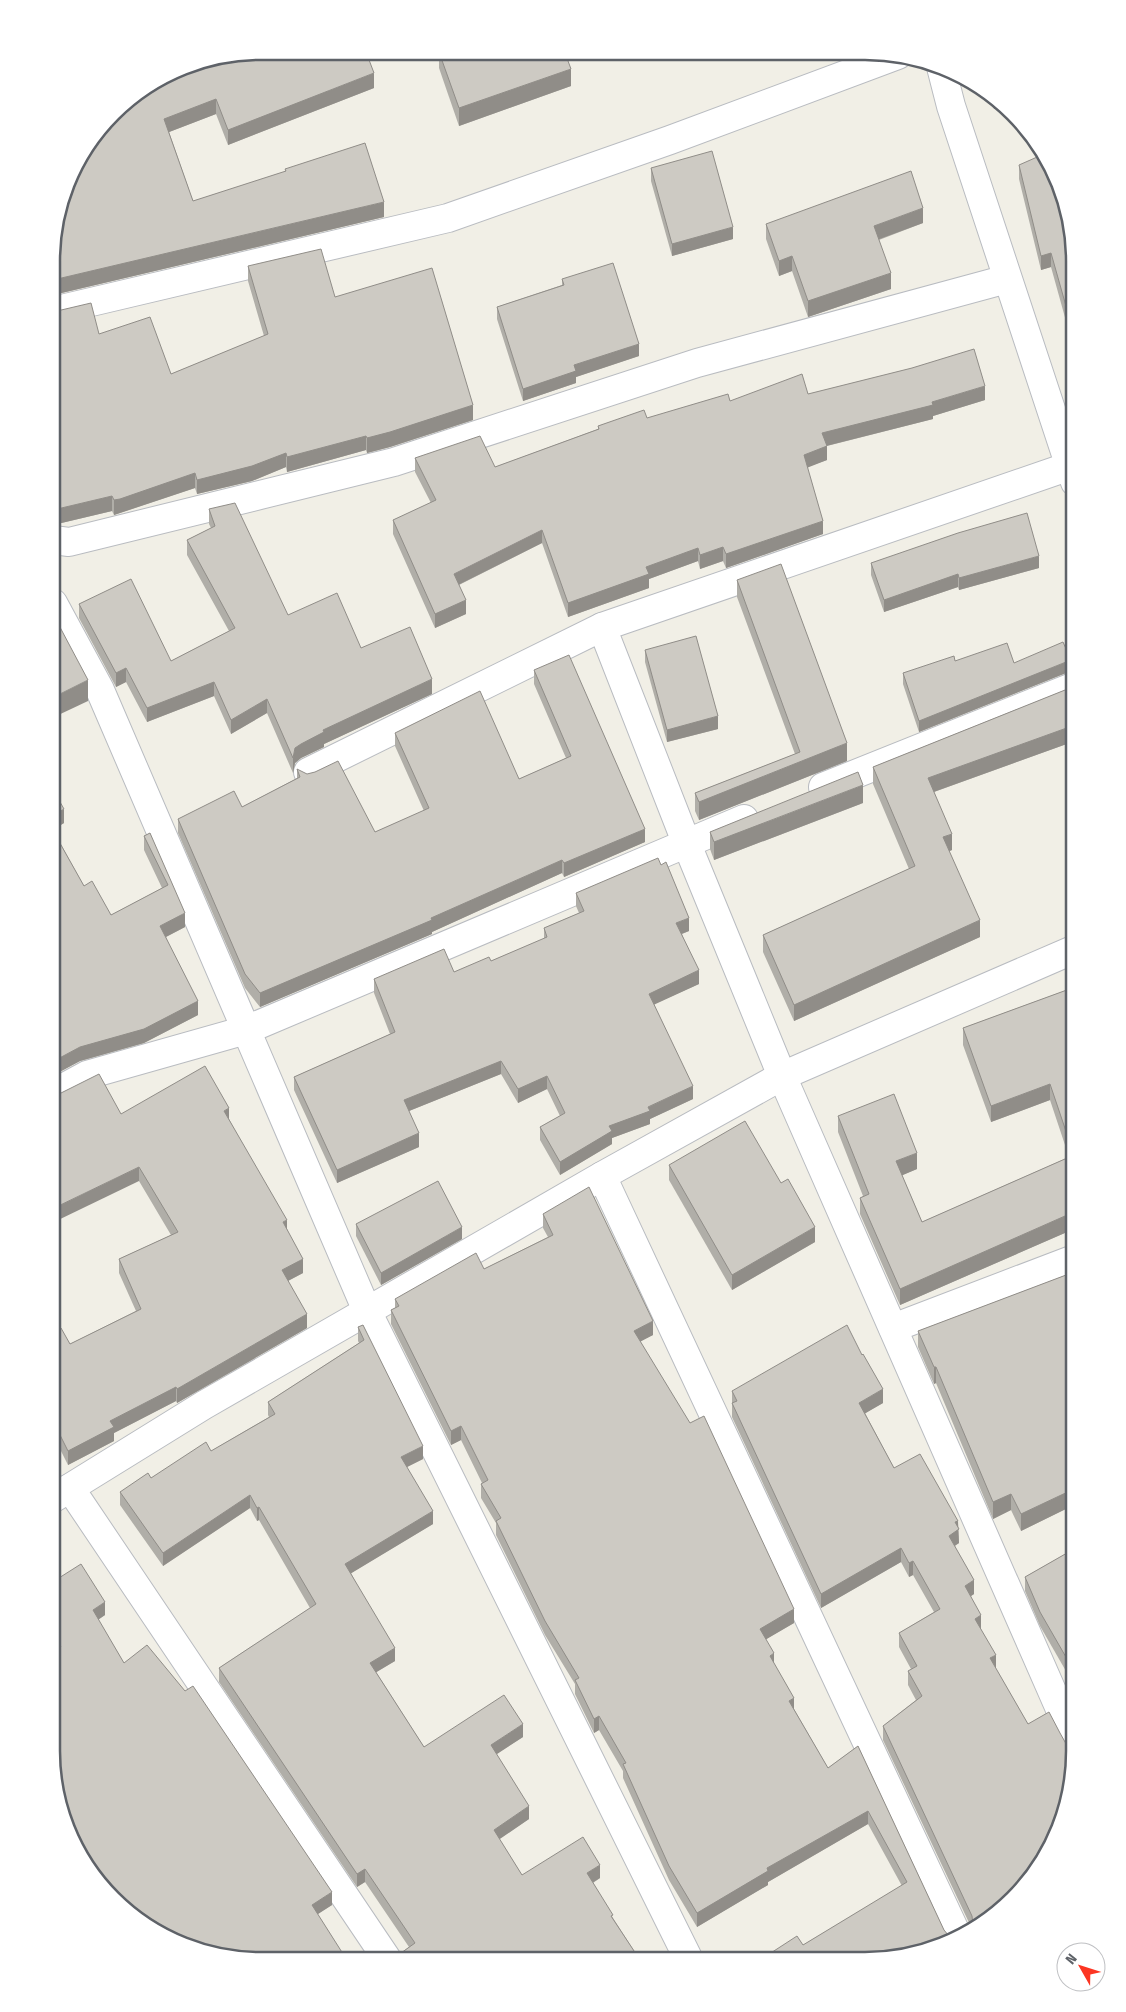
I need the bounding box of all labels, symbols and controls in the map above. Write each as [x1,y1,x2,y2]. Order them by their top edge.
north arrow [1056,1942,1106,1992]
text: N [1062,1951,1081,1968]

